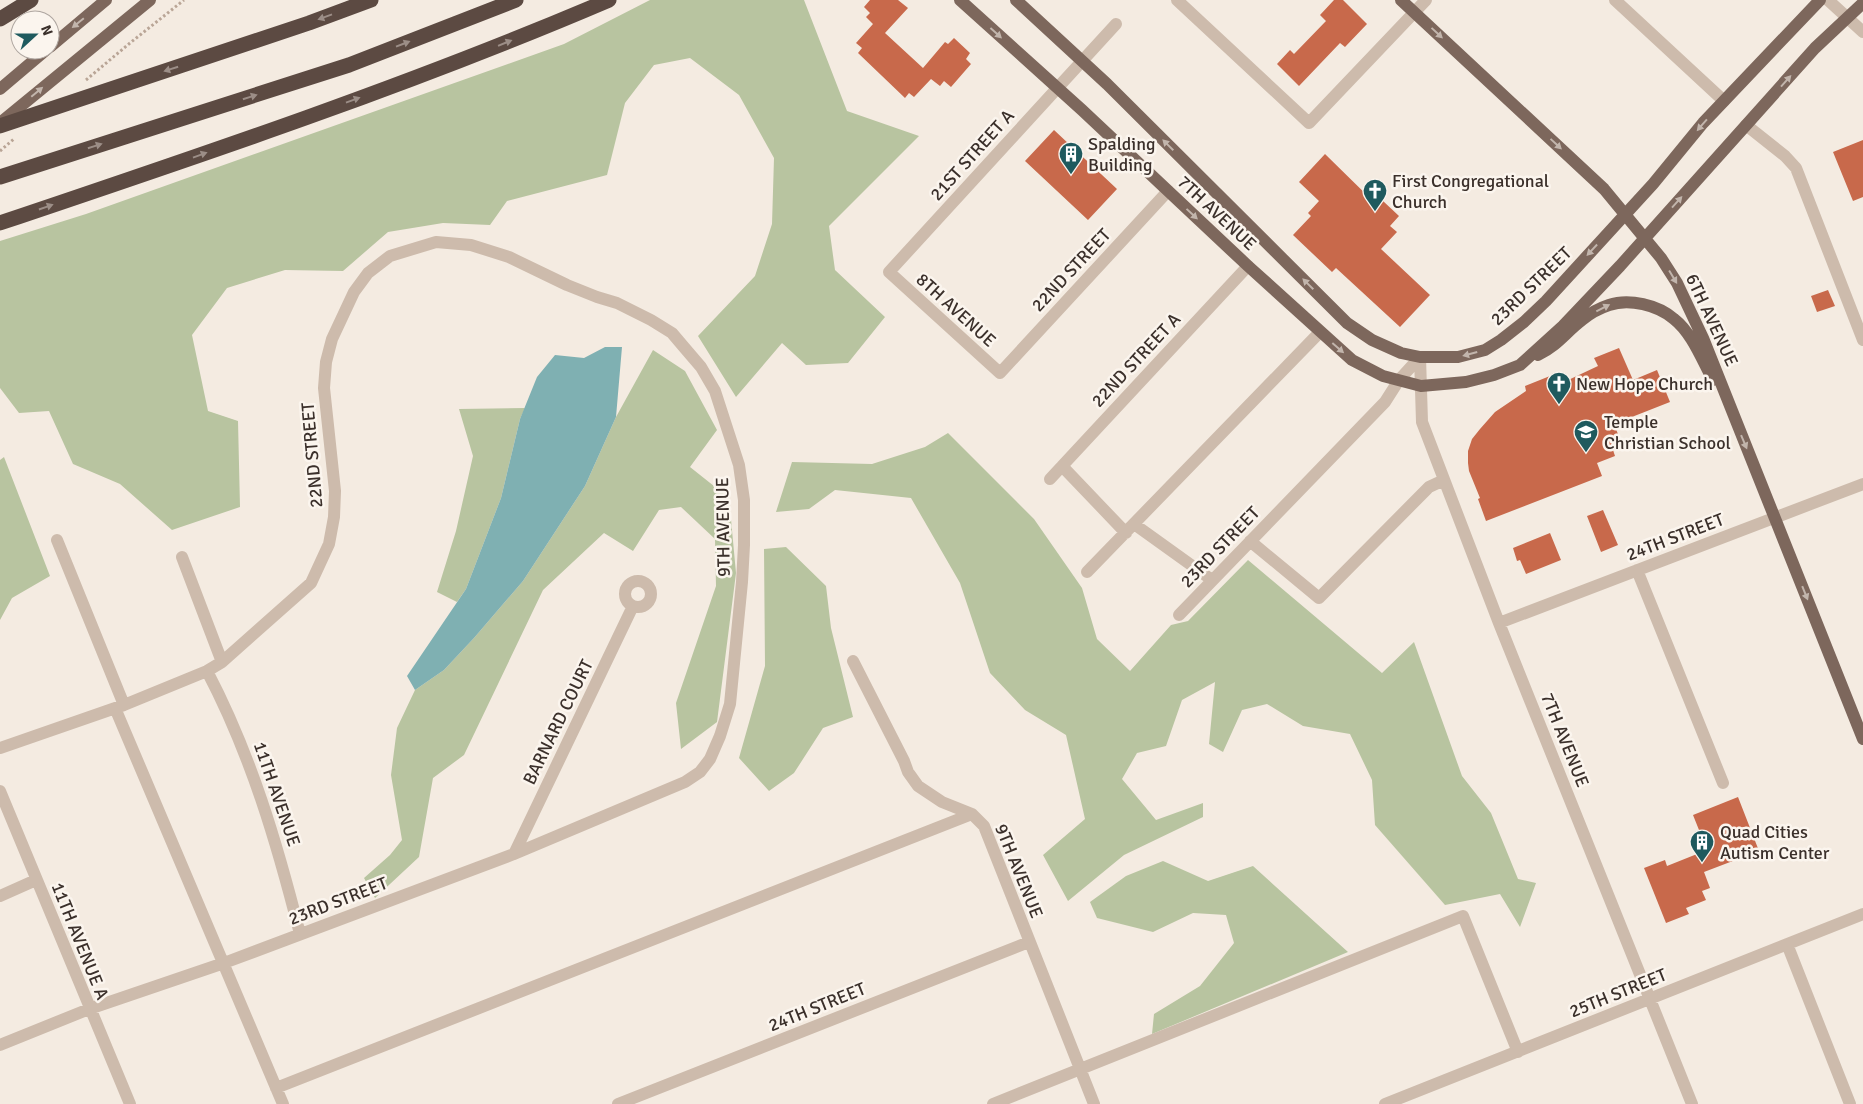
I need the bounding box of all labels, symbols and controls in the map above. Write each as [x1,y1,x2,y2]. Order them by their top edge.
north arrow [10,10,60,60]
one-way arrow [318,14,333,21]
one-way arrow [72,18,85,29]
text: N [37,23,56,38]
one-way arrow [990,27,1003,38]
one-way arrow [1431,27,1443,39]
one-way arrow [498,39,513,47]
one-way arrow [396,40,411,48]
one-way arrow [164,65,179,73]
one-way arrow [1780,75,1792,87]
one-way arrow [31,86,44,97]
one-way arrow [242,92,257,100]
one-way arrow [346,96,361,104]
street label: 21ST STREET A [925,105,1019,205]
one-way arrow [1697,118,1708,131]
place label: Spalding Building [1088,133,1156,176]
one-way arrow [1550,138,1562,150]
one-way arrow [1163,139,1175,151]
building icon: Spalding Building [1058,141,1084,175]
one-way arrow [87,142,102,150]
one-way arrow [193,151,208,159]
place label: First Congregational Church [1392,170,1549,213]
street label: 7TH AVENUE [1173,171,1261,255]
church icon: First Congregational Church [1362,178,1388,212]
one-way arrow [1671,196,1683,208]
one-way arrow [39,203,54,210]
one-way arrow [1186,208,1198,220]
street label: 22ND STREET [1027,224,1115,316]
street label: 23RD STREET [1486,242,1576,330]
one-way arrow [1586,244,1598,256]
street label: 8TH AVENUE [912,268,1000,352]
one-way arrow [1668,270,1677,283]
street label: 6TH AVENUE [1681,270,1743,370]
one-way arrow [1302,279,1314,291]
one-way arrow [1596,304,1610,312]
street label: 22ND STREET A [1087,308,1185,412]
one-way arrow [1331,342,1344,353]
one-way arrow [1463,350,1478,358]
church icon: New Hope Church [1546,371,1572,405]
place label: New Hope Church [1576,373,1713,395]
street label: 22ND STREET [296,401,328,509]
place label: Temple Christian School [1604,411,1731,454]
school or university icon: Temple Christian School [1573,419,1599,453]
one-way arrow [1741,435,1749,449]
street label: 9TH AVENUE [711,477,735,577]
street label: 23RD STREET [1176,502,1264,592]
street label: 24TH STREET [1623,508,1727,566]
one-way arrow [1801,585,1809,600]
street label: BARNARD COURT [518,656,598,788]
street label: 7TH AVENUE [1536,690,1594,790]
street label: 11TH AVENUE [249,739,305,849]
street label: 9TH AVENUE [990,821,1048,921]
place label: Quad Cities Autism Center [1720,821,1830,864]
building icon: Quad Cities Autism Center [1689,829,1715,863]
street label: 23RD STREET [285,872,391,930]
street label: 11TH AVENUE A [46,879,114,1003]
street label: 25TH STREET [1566,963,1670,1022]
street label: 24TH STREET [765,977,869,1036]

